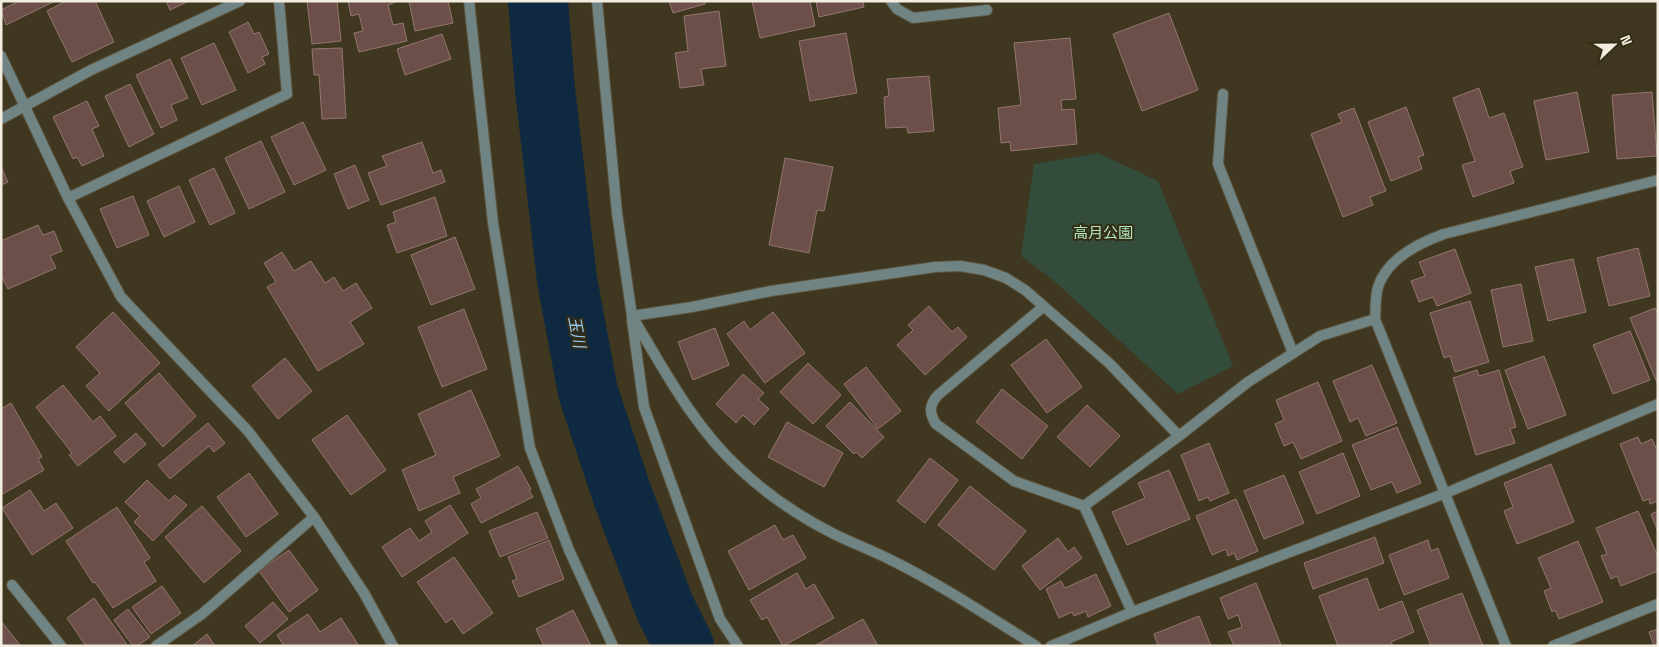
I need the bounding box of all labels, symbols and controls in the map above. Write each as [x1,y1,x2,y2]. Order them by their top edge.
north arrow [1589,20,1639,70]
text: N [1616,32,1636,48]
park label: 高月公園 [1073,223,1133,242]
water label: 玉川 [564,314,591,352]

